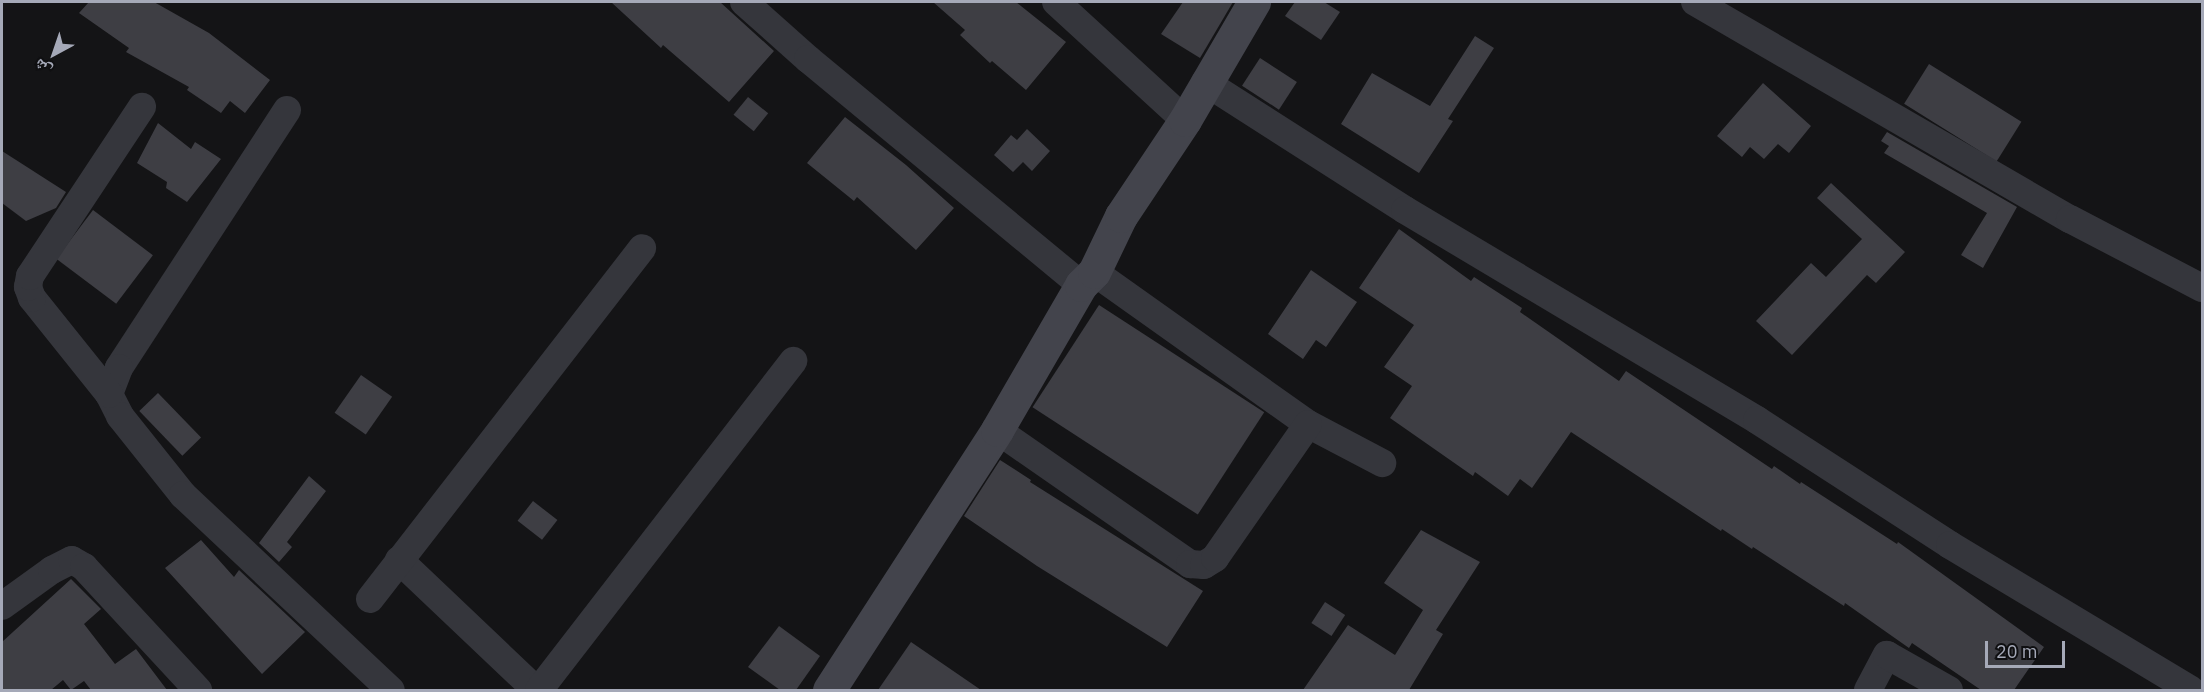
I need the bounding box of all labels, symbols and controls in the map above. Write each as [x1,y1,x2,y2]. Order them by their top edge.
north arrow [24,24,84,84]
text: ش [30,55,55,81]
scale bar [1988,629,2068,667]
text: 20 m [1996,640,2038,663]

